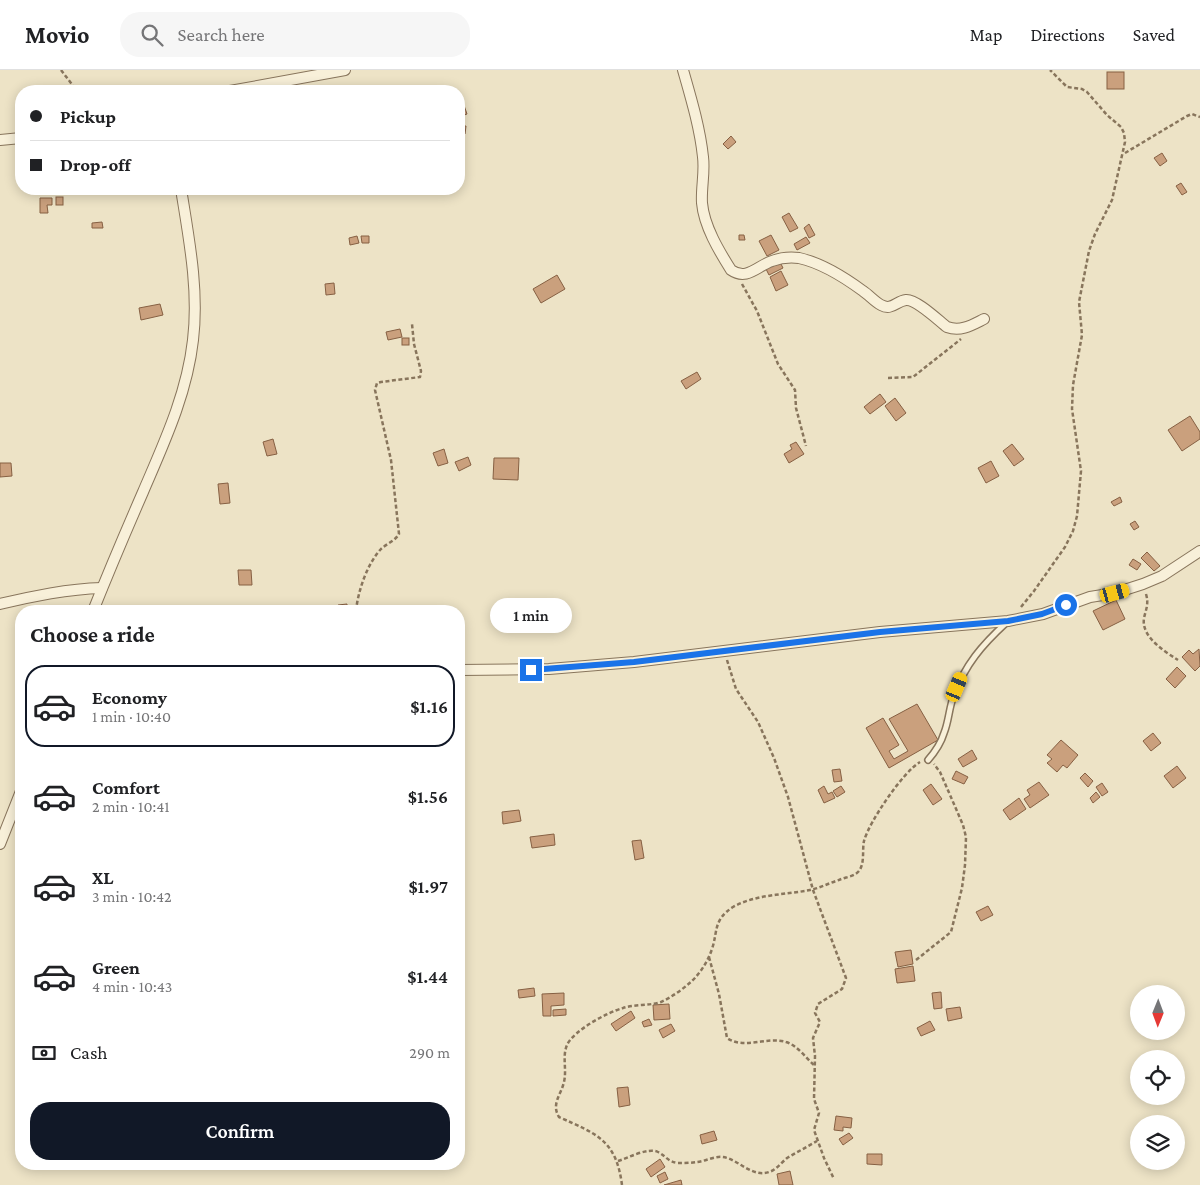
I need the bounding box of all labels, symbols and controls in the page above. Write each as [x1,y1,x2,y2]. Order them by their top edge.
search box [120,12,470,57]
text: Movio [25,21,90,48]
icon: search [138,21,166,49]
text: Search here [178,24,265,45]
text: Map [970,25,1002,45]
text: Directions [1030,25,1105,45]
text: Saved [1133,25,1175,45]
text: Pickup [60,106,116,127]
text: Drop-off [60,154,131,175]
car [1098,582,1131,604]
route start [1055,594,1077,616]
callout: 1 min [490,598,572,632]
text: 1 min [513,607,549,624]
text: Choose a ride [30,622,155,647]
route end [520,659,542,681]
car [944,670,969,704]
icon: car [32,684,77,729]
text: Economy [92,687,167,708]
text: $1.16 [410,696,448,717]
text: 1 min · 10:40 [92,708,171,725]
icon: car [32,774,77,819]
text: Comfort [92,777,160,798]
text: $1.56 [408,786,448,807]
text: 2 min · 10:41 [92,798,170,815]
icon: car [32,864,77,909]
text: XL [92,867,114,888]
text: $1.97 [408,876,448,897]
text: 3 min · 10:42 [92,888,172,905]
icon: car [32,954,77,999]
text: Green [92,957,140,978]
text: $1.44 [407,966,448,987]
text: 4 min · 10:43 [92,978,172,995]
north arrow [1130,985,1185,1040]
map controls [1130,985,1185,1170]
icon: cash [30,1039,58,1067]
text: Cash [70,1042,108,1063]
text: 290 m [409,1044,450,1061]
button: locate [1130,1050,1185,1105]
button: Confirm [30,1102,450,1160]
button: layers [1130,1115,1185,1170]

